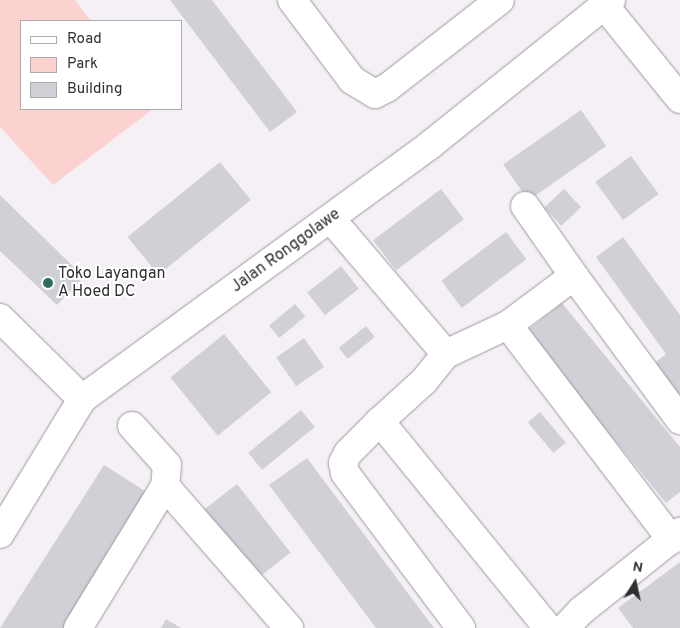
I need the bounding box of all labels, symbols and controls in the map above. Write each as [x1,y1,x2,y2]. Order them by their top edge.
legend [20,20,182,110]
text: Road [67,30,102,49]
text: Park [67,55,98,74]
text: Building [67,80,122,99]
street label: Jalan Ronggolawe [228,205,344,297]
place label: Toko Layangan A Hoed DC [58,264,166,302]
marker: Toko Layangan A Hoed DC [42,277,54,289]
north arrow [610,558,660,608]
text: N [631,558,644,577]

